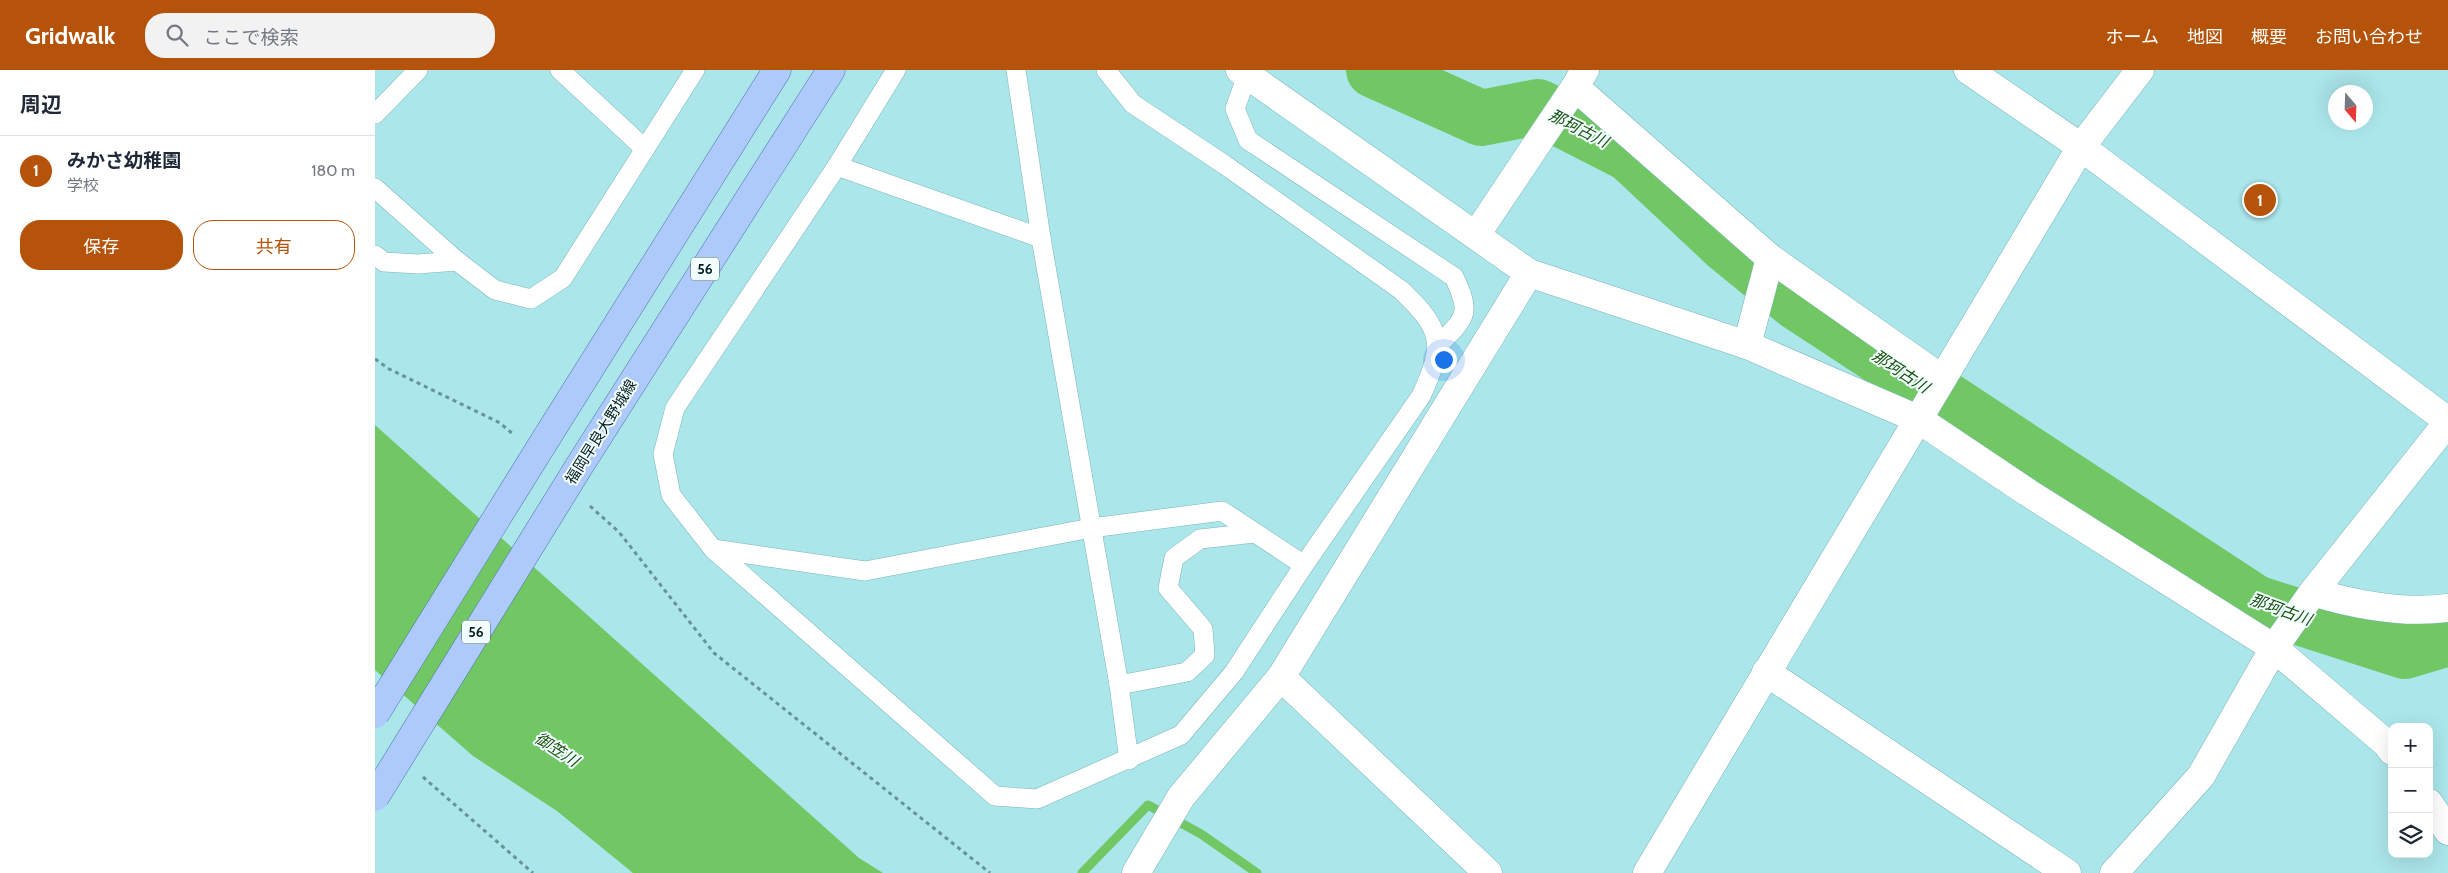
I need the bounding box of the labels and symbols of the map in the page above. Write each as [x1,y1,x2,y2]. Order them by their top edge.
north arrow [2328,85,2373,130]
water label: 那珂古川 [1546,105,1613,152]
pin: 1 [2244,181,2276,219]
road number: 56 [691,258,719,280]
water label: 那珂古川 [1869,346,1934,398]
your location [1431,347,1457,373]
street label: 福岡早良大野城線 [562,376,640,488]
water label: 那珂古川 [2248,590,2316,630]
road number: 56 [462,620,490,644]
water label: 御笠川 [531,728,584,772]

